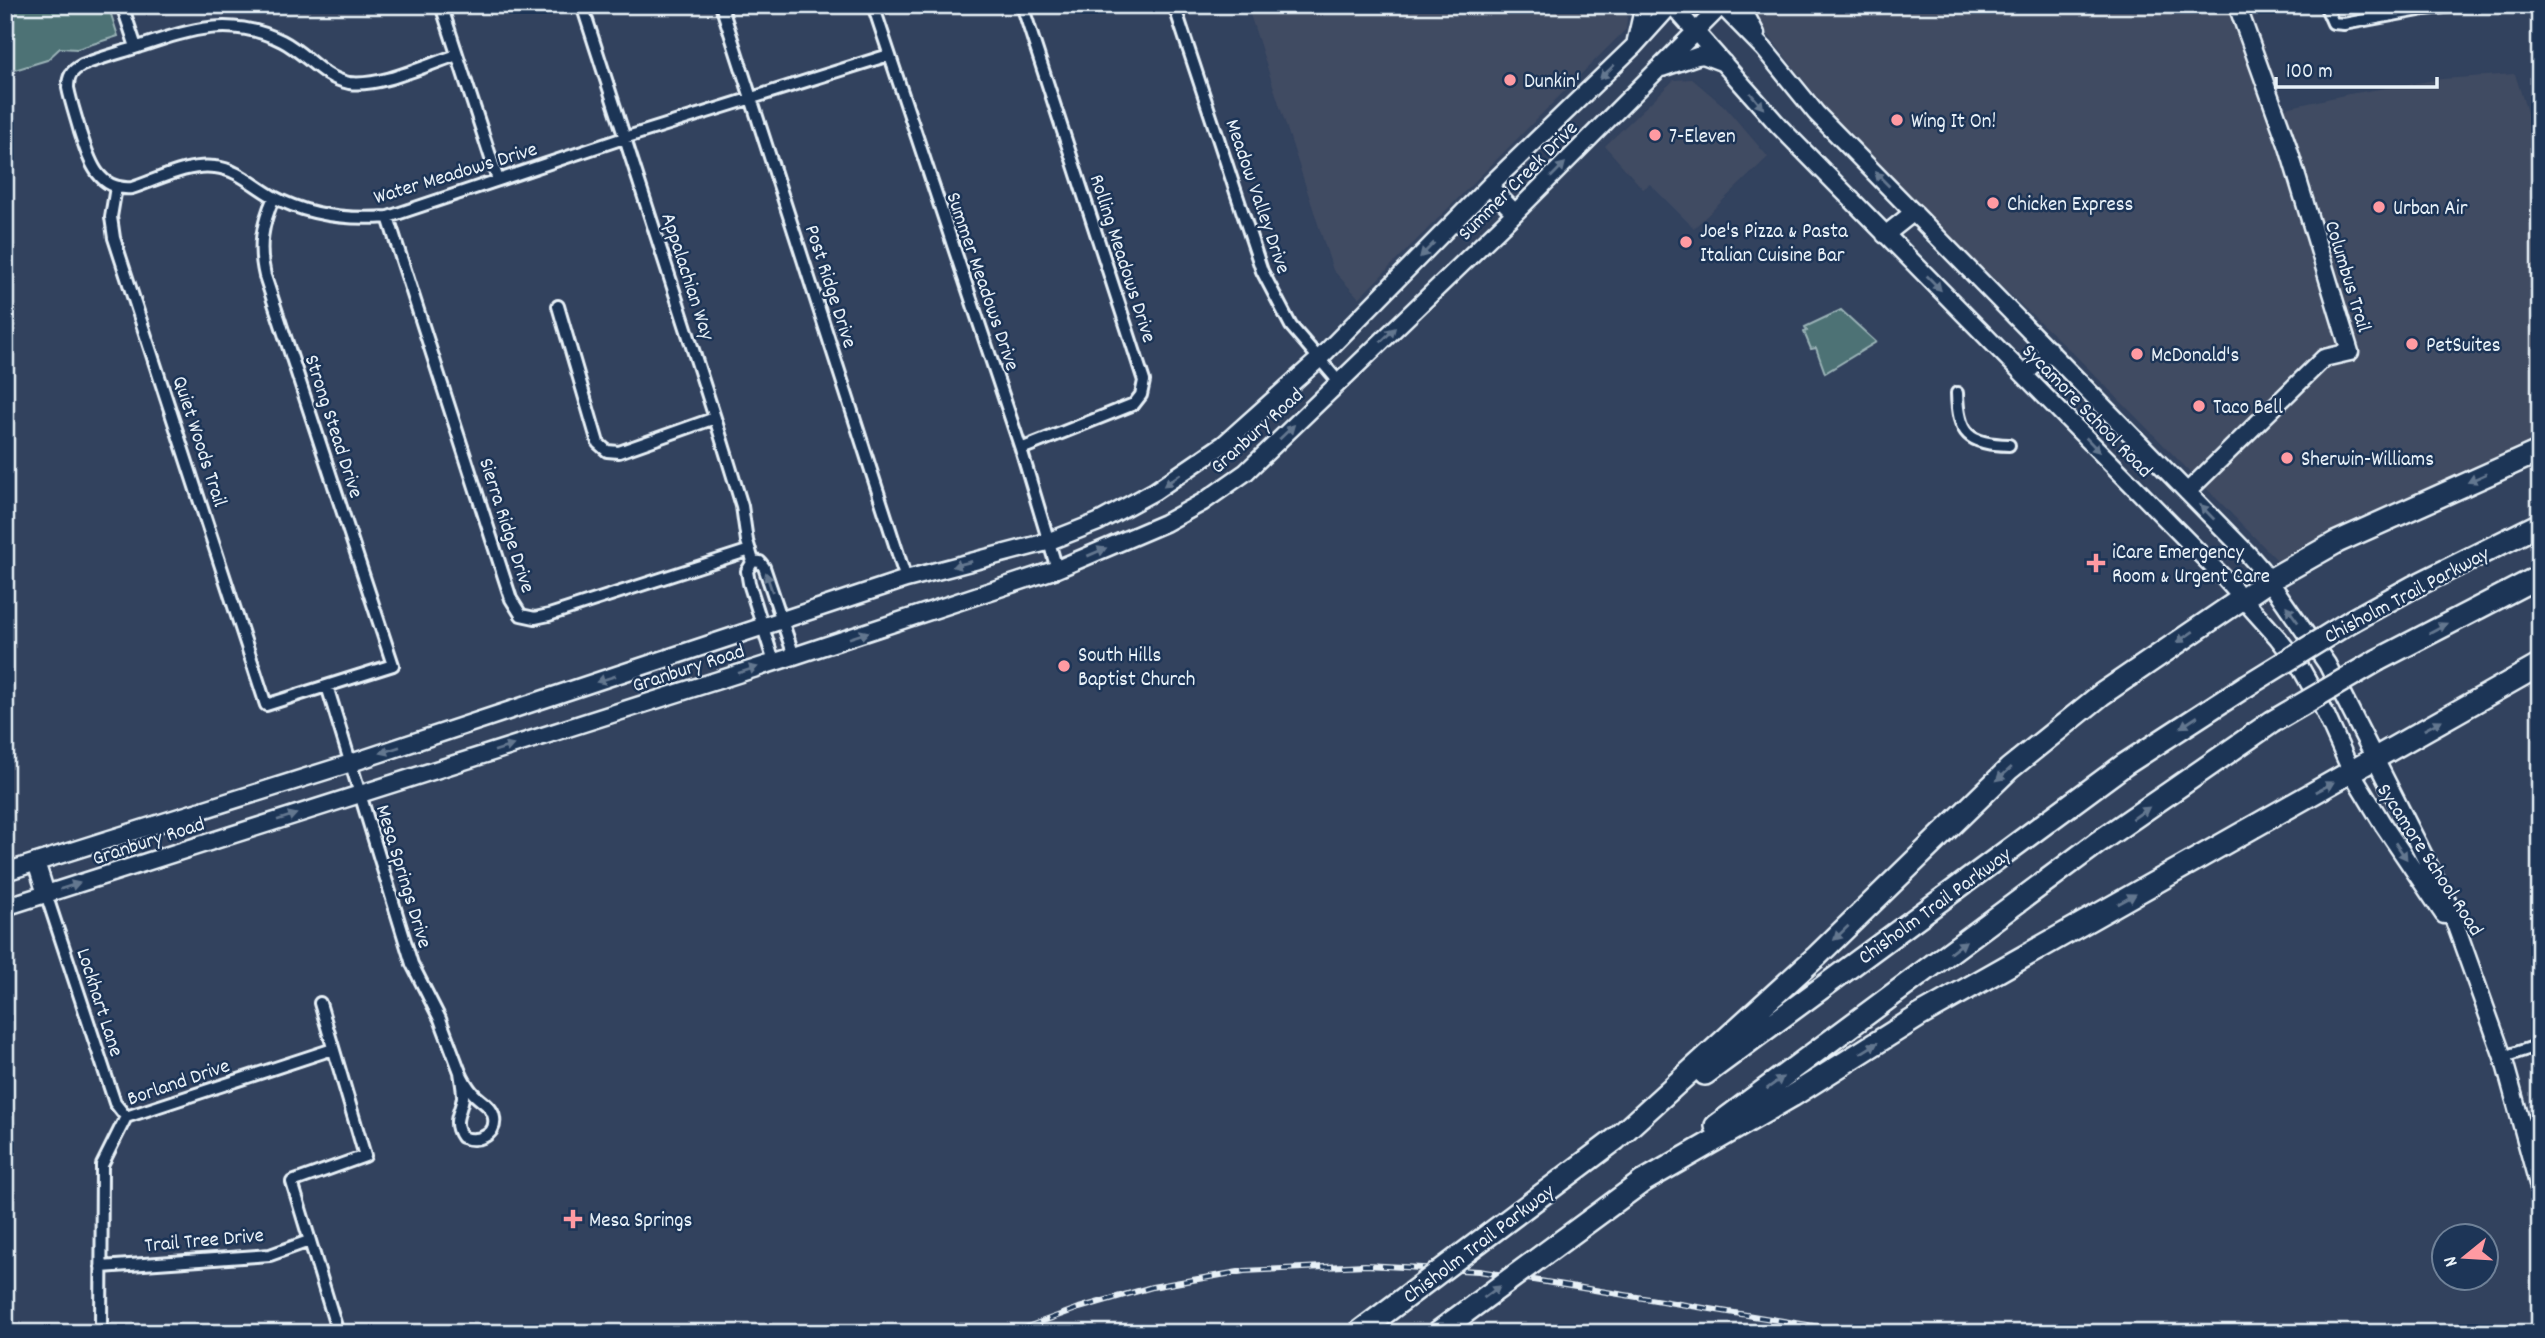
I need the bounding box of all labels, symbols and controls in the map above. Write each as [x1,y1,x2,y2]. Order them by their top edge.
scale bar [2276,46,2436,90]
text: 100 m [2286,58,2333,88]
one-way arrow [1598,64,1615,81]
place label: Dunkin' [1524,68,1580,98]
marker: Dunkin' [1502,72,1518,88]
one-way arrow [1749,92,1764,109]
place label: Wing It On! [1911,108,1996,138]
marker: Wing It On! [1889,112,1905,128]
street label: Summer Creek Drive [1452,115,1586,249]
street label: Meadow Valley Drive [1216,116,1297,278]
place label: 7-Eleven [1669,123,1736,153]
marker: 7-Eleven [1647,127,1663,143]
street label: Water Meadows Drive [370,136,541,214]
one-way arrow [1549,161,1566,178]
street label: Rolling Meadows Drive [1080,171,1163,347]
one-way arrow [1874,171,1890,188]
street label: Summer Meadows Drive [936,189,1026,375]
place label: Chicken Express [2007,191,2133,221]
marker: Chicken Express [1985,195,2001,211]
place label: Urban Air [2393,195,2468,225]
marker: Urban Air [2371,199,2387,215]
street label: Appalachian Way [651,209,721,345]
place label: Joe's Pizza & Pasta Italian Cuisine Bar [1700,218,1849,272]
street label: Columbus Trail [2315,218,2377,336]
street label: Post Ridge Drive [795,221,863,352]
marker: Joe's Pizza & Pasta Italian Cuisine Bar [1678,234,1694,250]
one-way arrow [1419,241,1436,258]
one-way arrow [1925,274,1941,291]
one-way arrow [1380,326,1397,343]
place label: PetSuites [2426,332,2501,362]
marker: PetSuites [2404,336,2420,352]
street label: Sycamore School Road [2014,338,2158,486]
place label: McDonald's [2151,342,2239,372]
marker: McDonald's [2129,346,2145,362]
street label: Strong Stead Drive [295,351,369,502]
street label: Quiet Woods Trail [163,373,233,511]
street label: Granbury Road [1205,382,1311,482]
place label: Taco Bell [2213,394,2283,424]
marker: Taco Bell [2191,398,2207,414]
one-way arrow [1279,424,1296,441]
one-way arrow [2085,437,2102,454]
place label: Sherwin-Williams [2301,446,2434,476]
marker: Sherwin-Williams [2279,450,2295,466]
street label: Sierra Ridge Drive [469,455,541,597]
one-way arrow [2467,472,2487,484]
one-way arrow [1163,473,1181,487]
one-way arrow [2199,504,2215,521]
place label: iCare Emergency Room & Urgent Care [2112,539,2270,593]
street label: Chisholm Trail Parkway [2319,540,2496,653]
one-way arrow [1086,546,1107,557]
marker: iCare Emergency Room & Urgent Care [2086,553,2106,573]
one-way arrow [951,559,973,570]
one-way arrow [763,572,774,593]
one-way arrow [2285,605,2299,624]
one-way arrow [2428,622,2448,633]
one-way arrow [848,629,869,640]
one-way arrow [2175,630,2194,643]
street label: Granbury Road [629,638,749,702]
place label: South Hills Baptist Church [1078,642,1195,696]
marker: South Hills Baptist Church [1056,658,1072,674]
one-way arrow [738,665,759,675]
one-way arrow [595,674,616,685]
one-way arrow [2179,716,2199,729]
one-way arrow [2424,719,2443,731]
one-way arrow [493,742,514,753]
one-way arrow [379,746,400,756]
one-way arrow [1996,766,2013,782]
street label: Sycamore School Road [2368,778,2489,943]
one-way arrow [2316,781,2335,793]
street label: Mesa Springs Drive [366,801,438,952]
one-way arrow [2132,806,2150,820]
street label: Granbury Road [89,811,209,875]
one-way arrow [277,812,298,822]
street label: Chisholm Trail Parkway [1853,841,2019,973]
one-way arrow [2394,842,2408,860]
one-way arrow [60,881,81,891]
one-way arrow [2117,893,2137,905]
one-way arrow [1832,925,1849,942]
one-way arrow [1949,941,1967,955]
street label: Lockhart Lane [67,945,130,1061]
one-way arrow [1859,1041,1879,1054]
street label: Borland Drive [124,1052,234,1115]
one-way arrow [1766,1076,1784,1090]
street label: Chisholm Trail Parkway [1398,1178,1562,1313]
place label: Mesa Springs [589,1207,692,1237]
marker: Mesa Springs [563,1209,583,1229]
street label: Trail Tree Drive [143,1222,265,1262]
north arrow [2430,1222,2500,1292]
text: N [2438,1253,2466,1270]
one-way arrow [1483,1286,1501,1300]

